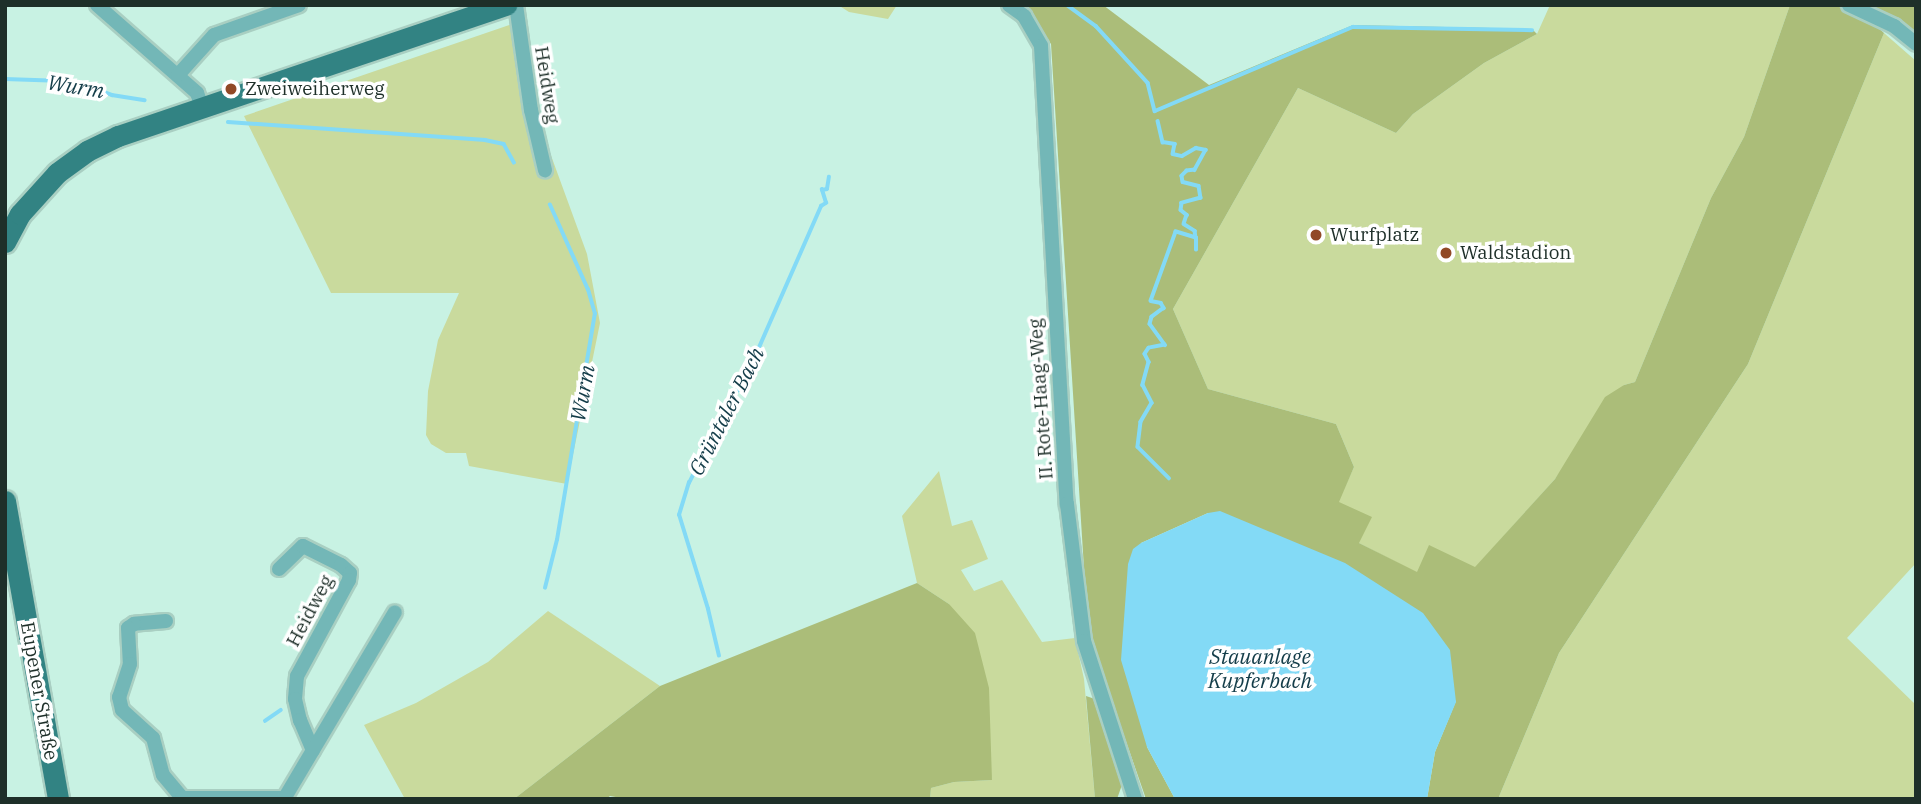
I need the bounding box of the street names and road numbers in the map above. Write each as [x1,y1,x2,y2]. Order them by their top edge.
street label: Heidweg [530,45,564,125]
street label: II. Rote-Haag-Weg [1024,318,1058,480]
street label: Heidweg [282,571,338,651]
street label: Eupener Straße [16,620,62,762]

